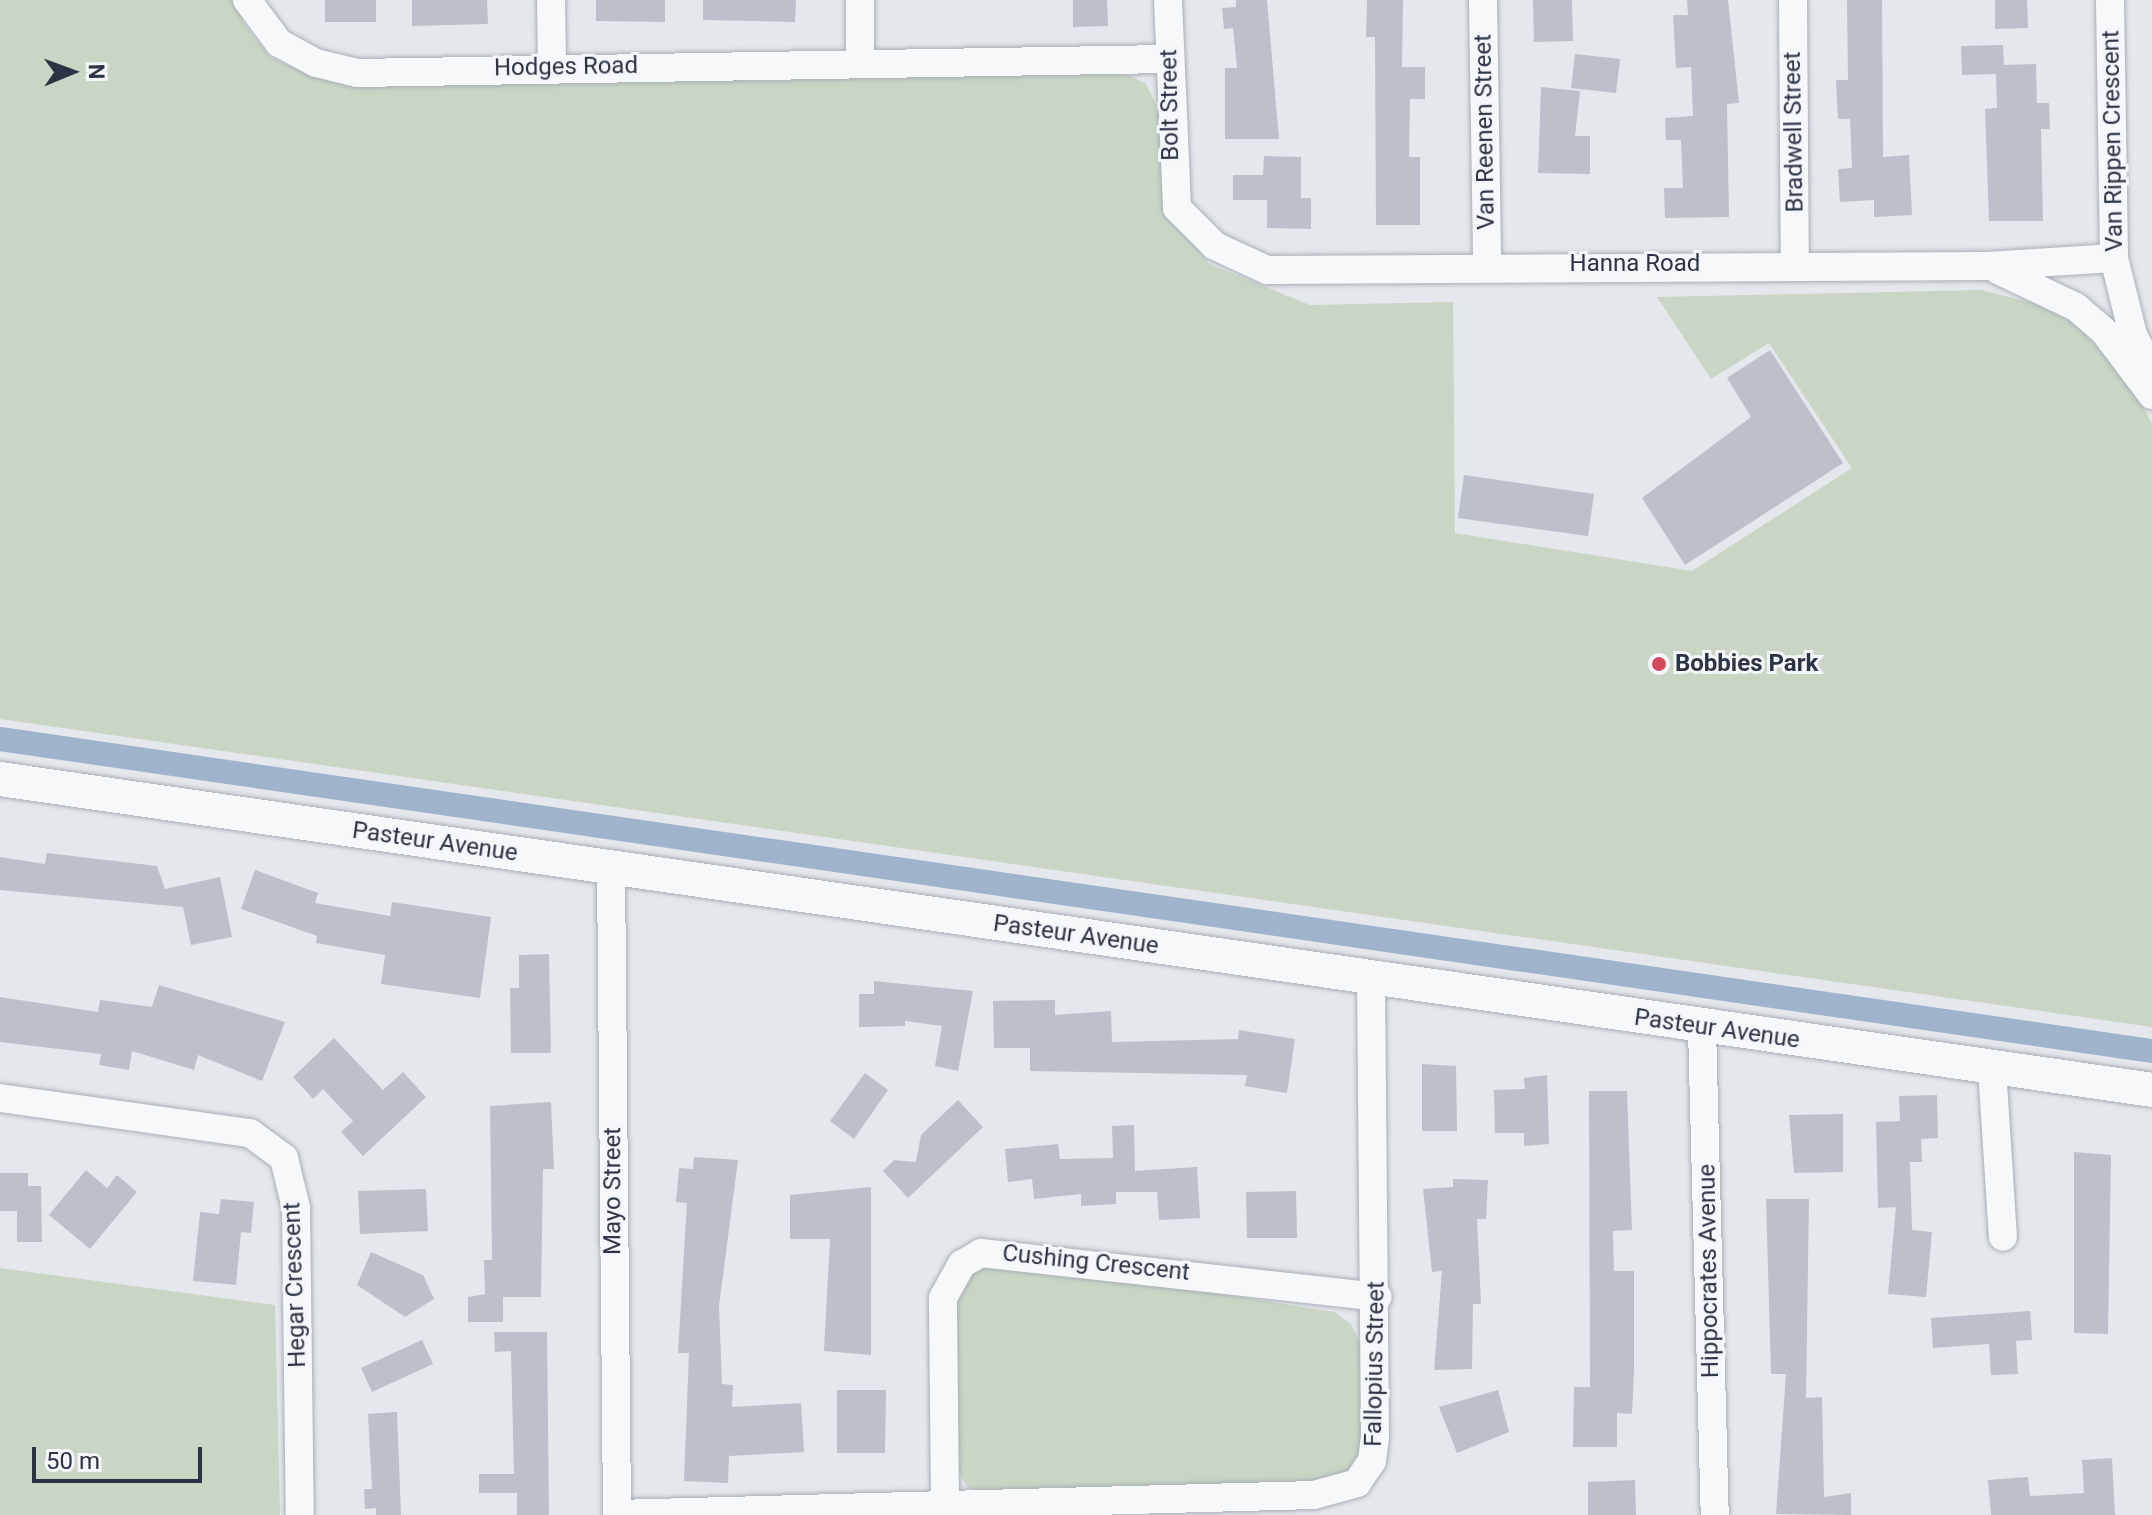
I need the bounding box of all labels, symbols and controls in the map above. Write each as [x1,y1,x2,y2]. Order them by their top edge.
street label: Van Rippen Crescent [2097,30,2129,252]
north arrow [32,32,112,112]
street label: Van Reenen Street [1469,34,1501,230]
street label: Bolt Street [1155,49,1185,161]
street label: Hodges Road [494,51,638,83]
street label: Bradwell Street [1778,51,1810,213]
text: N [84,64,109,80]
street label: Hanna Road [1570,250,1700,278]
place label: Bobbies Park [1675,650,1818,678]
marker: Bobbies Park [1650,655,1668,673]
street label: Pasteur Avenue [350,816,520,868]
street label: Pasteur Avenue [991,909,1161,961]
street label: Pasteur Avenue [1632,1003,1802,1055]
street label: Mayo Street [599,1127,627,1255]
street label: Hippocrates Avenue [1693,1164,1725,1378]
street label: Hegar Crescent [278,1202,312,1368]
street label: Cushing Crescent [1001,1239,1191,1287]
street label: Fallopius Street [1359,1281,1391,1447]
scale bar [36,1431,206,1481]
text: 50 m [46,1447,100,1475]

